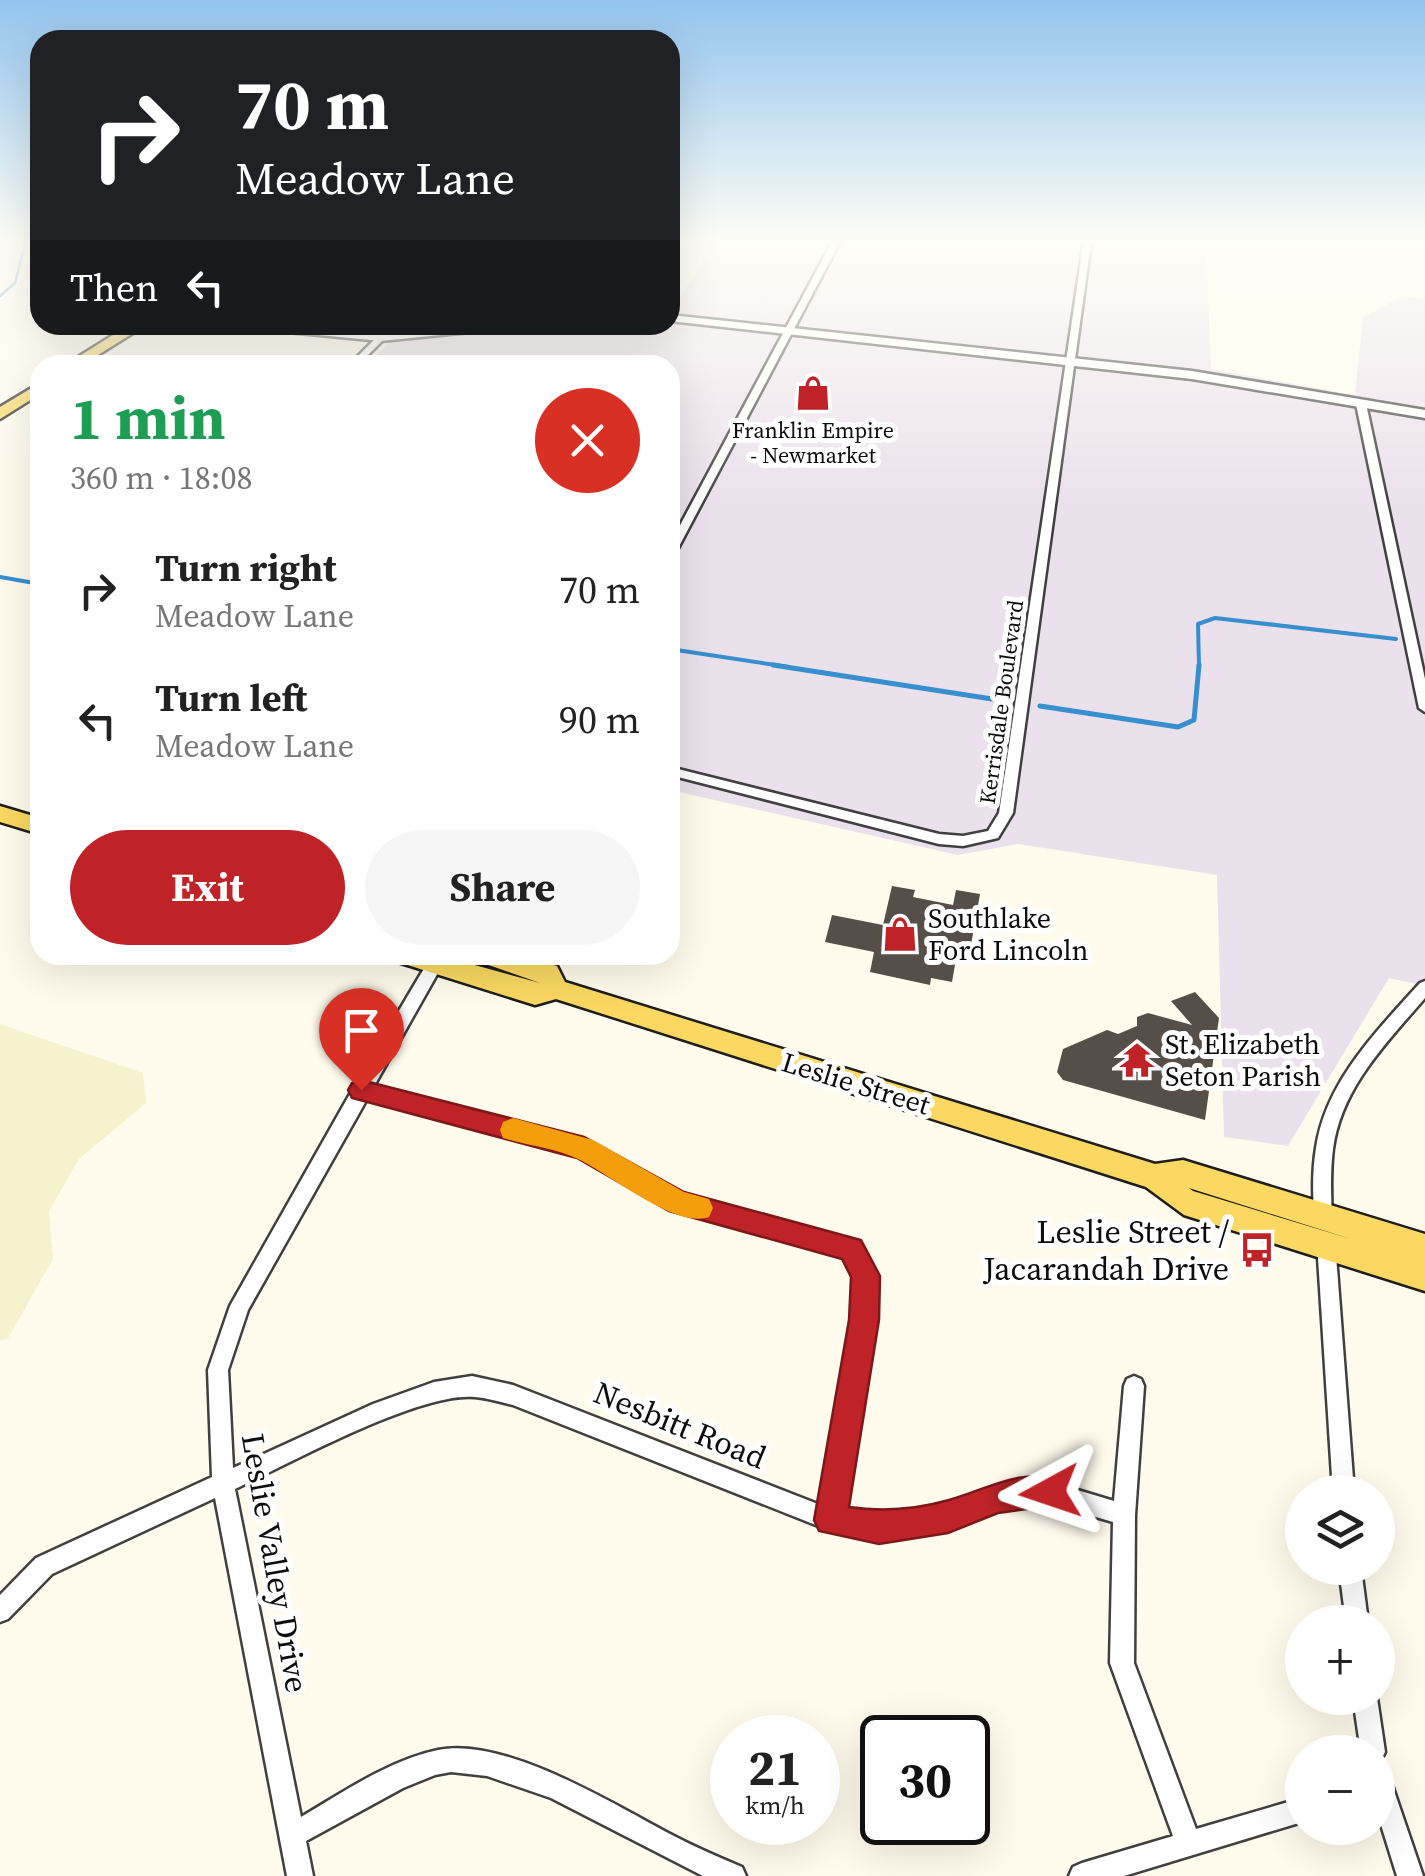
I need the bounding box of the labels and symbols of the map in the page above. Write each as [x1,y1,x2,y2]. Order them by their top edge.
shop icon: Franklin Empire - Newmarket [794,374,832,412]
place label: Franklin Empire - Newmarket [732,415,894,470]
street label: Kerrisdale Boulevard [972,597,1030,806]
place label: Southlake Ford Lincoln [928,899,1089,969]
shop icon: Southlake Ford Lincoln [881,915,919,953]
pin [319,988,404,1091]
place label: St. Elizabeth Seton Parish [1165,1025,1321,1095]
temple icon: St. Elizabeth Seton Parish [1118,1041,1156,1079]
street label: Leslie Street [777,1043,935,1124]
place label: Leslie Street / Jacarandah Drive [982,1210,1229,1291]
bus stop icon: Leslie Street / Jacarandah Drive [1238,1231,1276,1269]
street label: Nesbitt Road [587,1370,773,1480]
street label: Leslie Valley Drive [231,1430,319,1696]
position arrow [998,1440,1102,1544]
speed limit sign: 30 [860,1715,990,1845]

